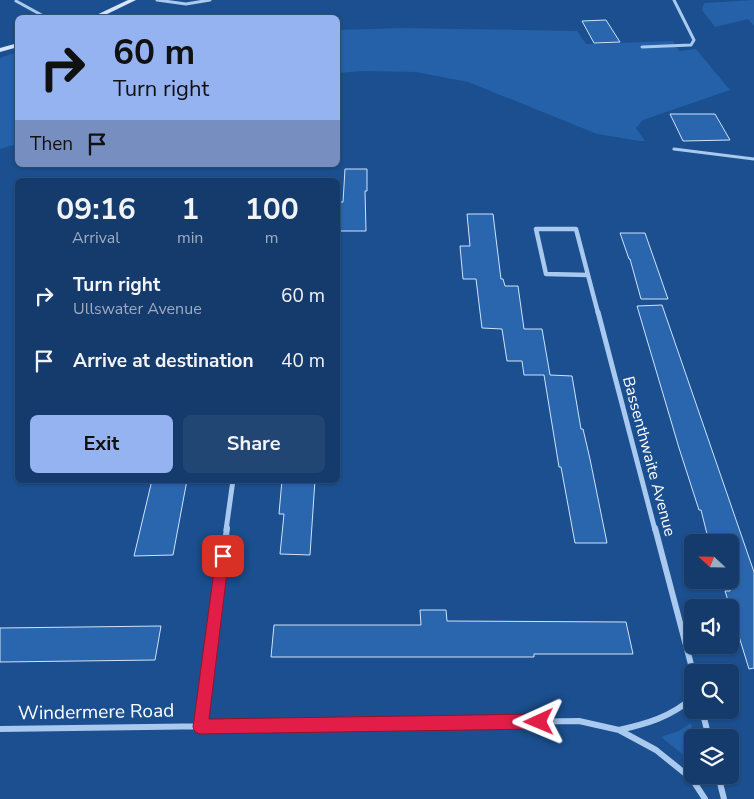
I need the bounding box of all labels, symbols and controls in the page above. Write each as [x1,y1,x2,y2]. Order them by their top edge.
text: 60 m [113,29,195,76]
icon: right [30,35,95,100]
text: Turn right [113,74,209,104]
icon: arrive [83,130,111,158]
text: Then [30,131,73,157]
text: 09:16 [56,189,136,230]
text: 1 [181,189,199,230]
text: 100 [245,189,299,230]
text: Arrival [72,227,120,249]
text: min [177,227,203,249]
text: m [265,227,279,249]
text: Turn right [73,272,160,298]
icon: right [30,282,58,310]
text: 60 m [281,283,325,309]
text: Ullswater Avenue [73,298,202,320]
icon: arrive [30,347,58,375]
text: Arrive at destination [73,348,254,374]
text: 40 m [281,348,325,374]
street label: Bassenthwaite Avenue [617,374,681,539]
button: Exit [30,415,173,473]
button: Share [183,415,325,473]
north arrow [684,534,739,589]
map controls [684,534,739,784]
pin [202,535,244,577]
icon: arrive [209,542,237,570]
button: sound [684,599,739,654]
button: search [684,664,739,719]
position arrow [512,695,564,747]
street label: Windermere Road [18,698,174,726]
button: layers [684,729,739,784]

